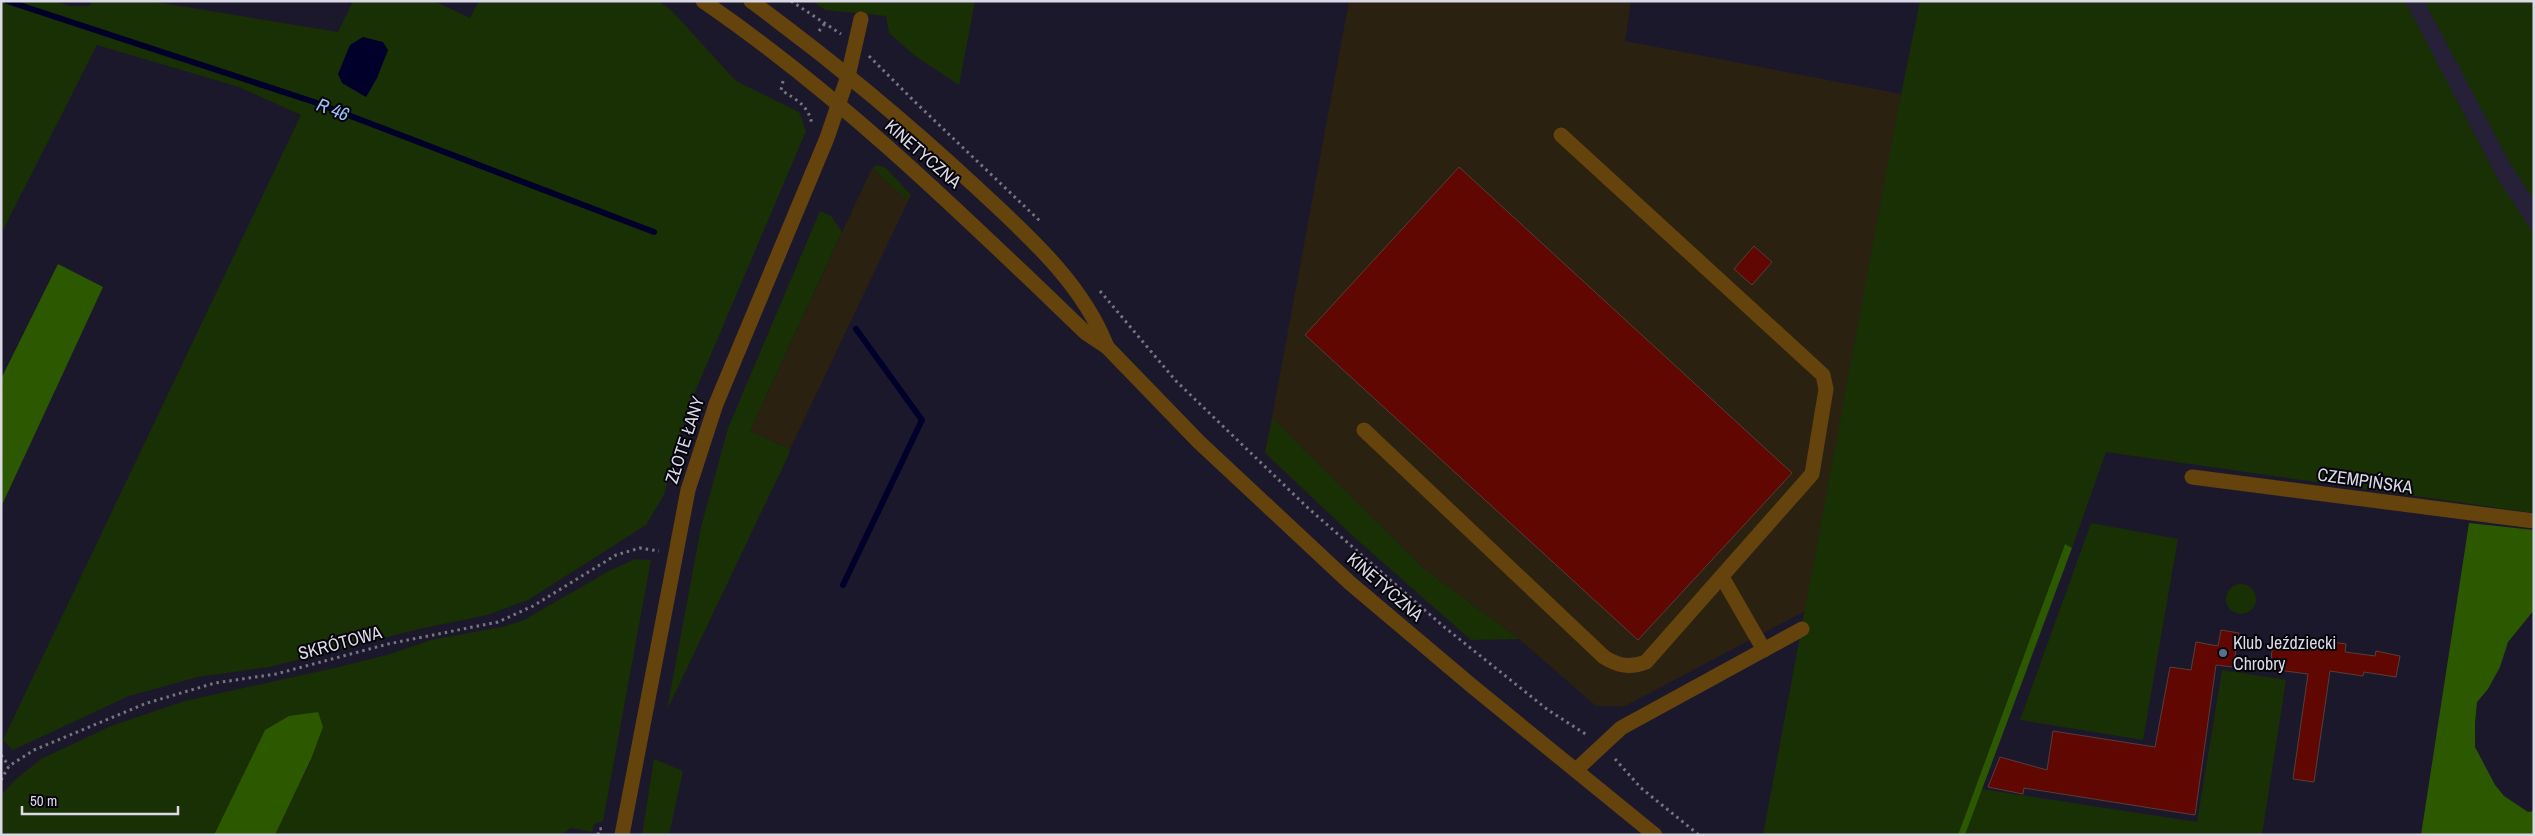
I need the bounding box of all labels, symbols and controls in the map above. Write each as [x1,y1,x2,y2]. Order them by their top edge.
water label: R 46 [313,91,353,127]
street label: KINETYCZNA [880,114,967,194]
street label: ZŁOTE ŁANY [659,393,710,487]
street label: CZEMPIŃSKA [2316,461,2414,500]
street label: KINETYCZNA [1342,547,1429,627]
street label: SKRÓTOWA [295,619,384,666]
place label: Klub Jeździecki Chrobry [2233,630,2336,676]
marker: Klub Jeździecki Chrobry [2217,647,2229,659]
scale bar [22,784,179,816]
text: 50 m [30,790,57,811]

